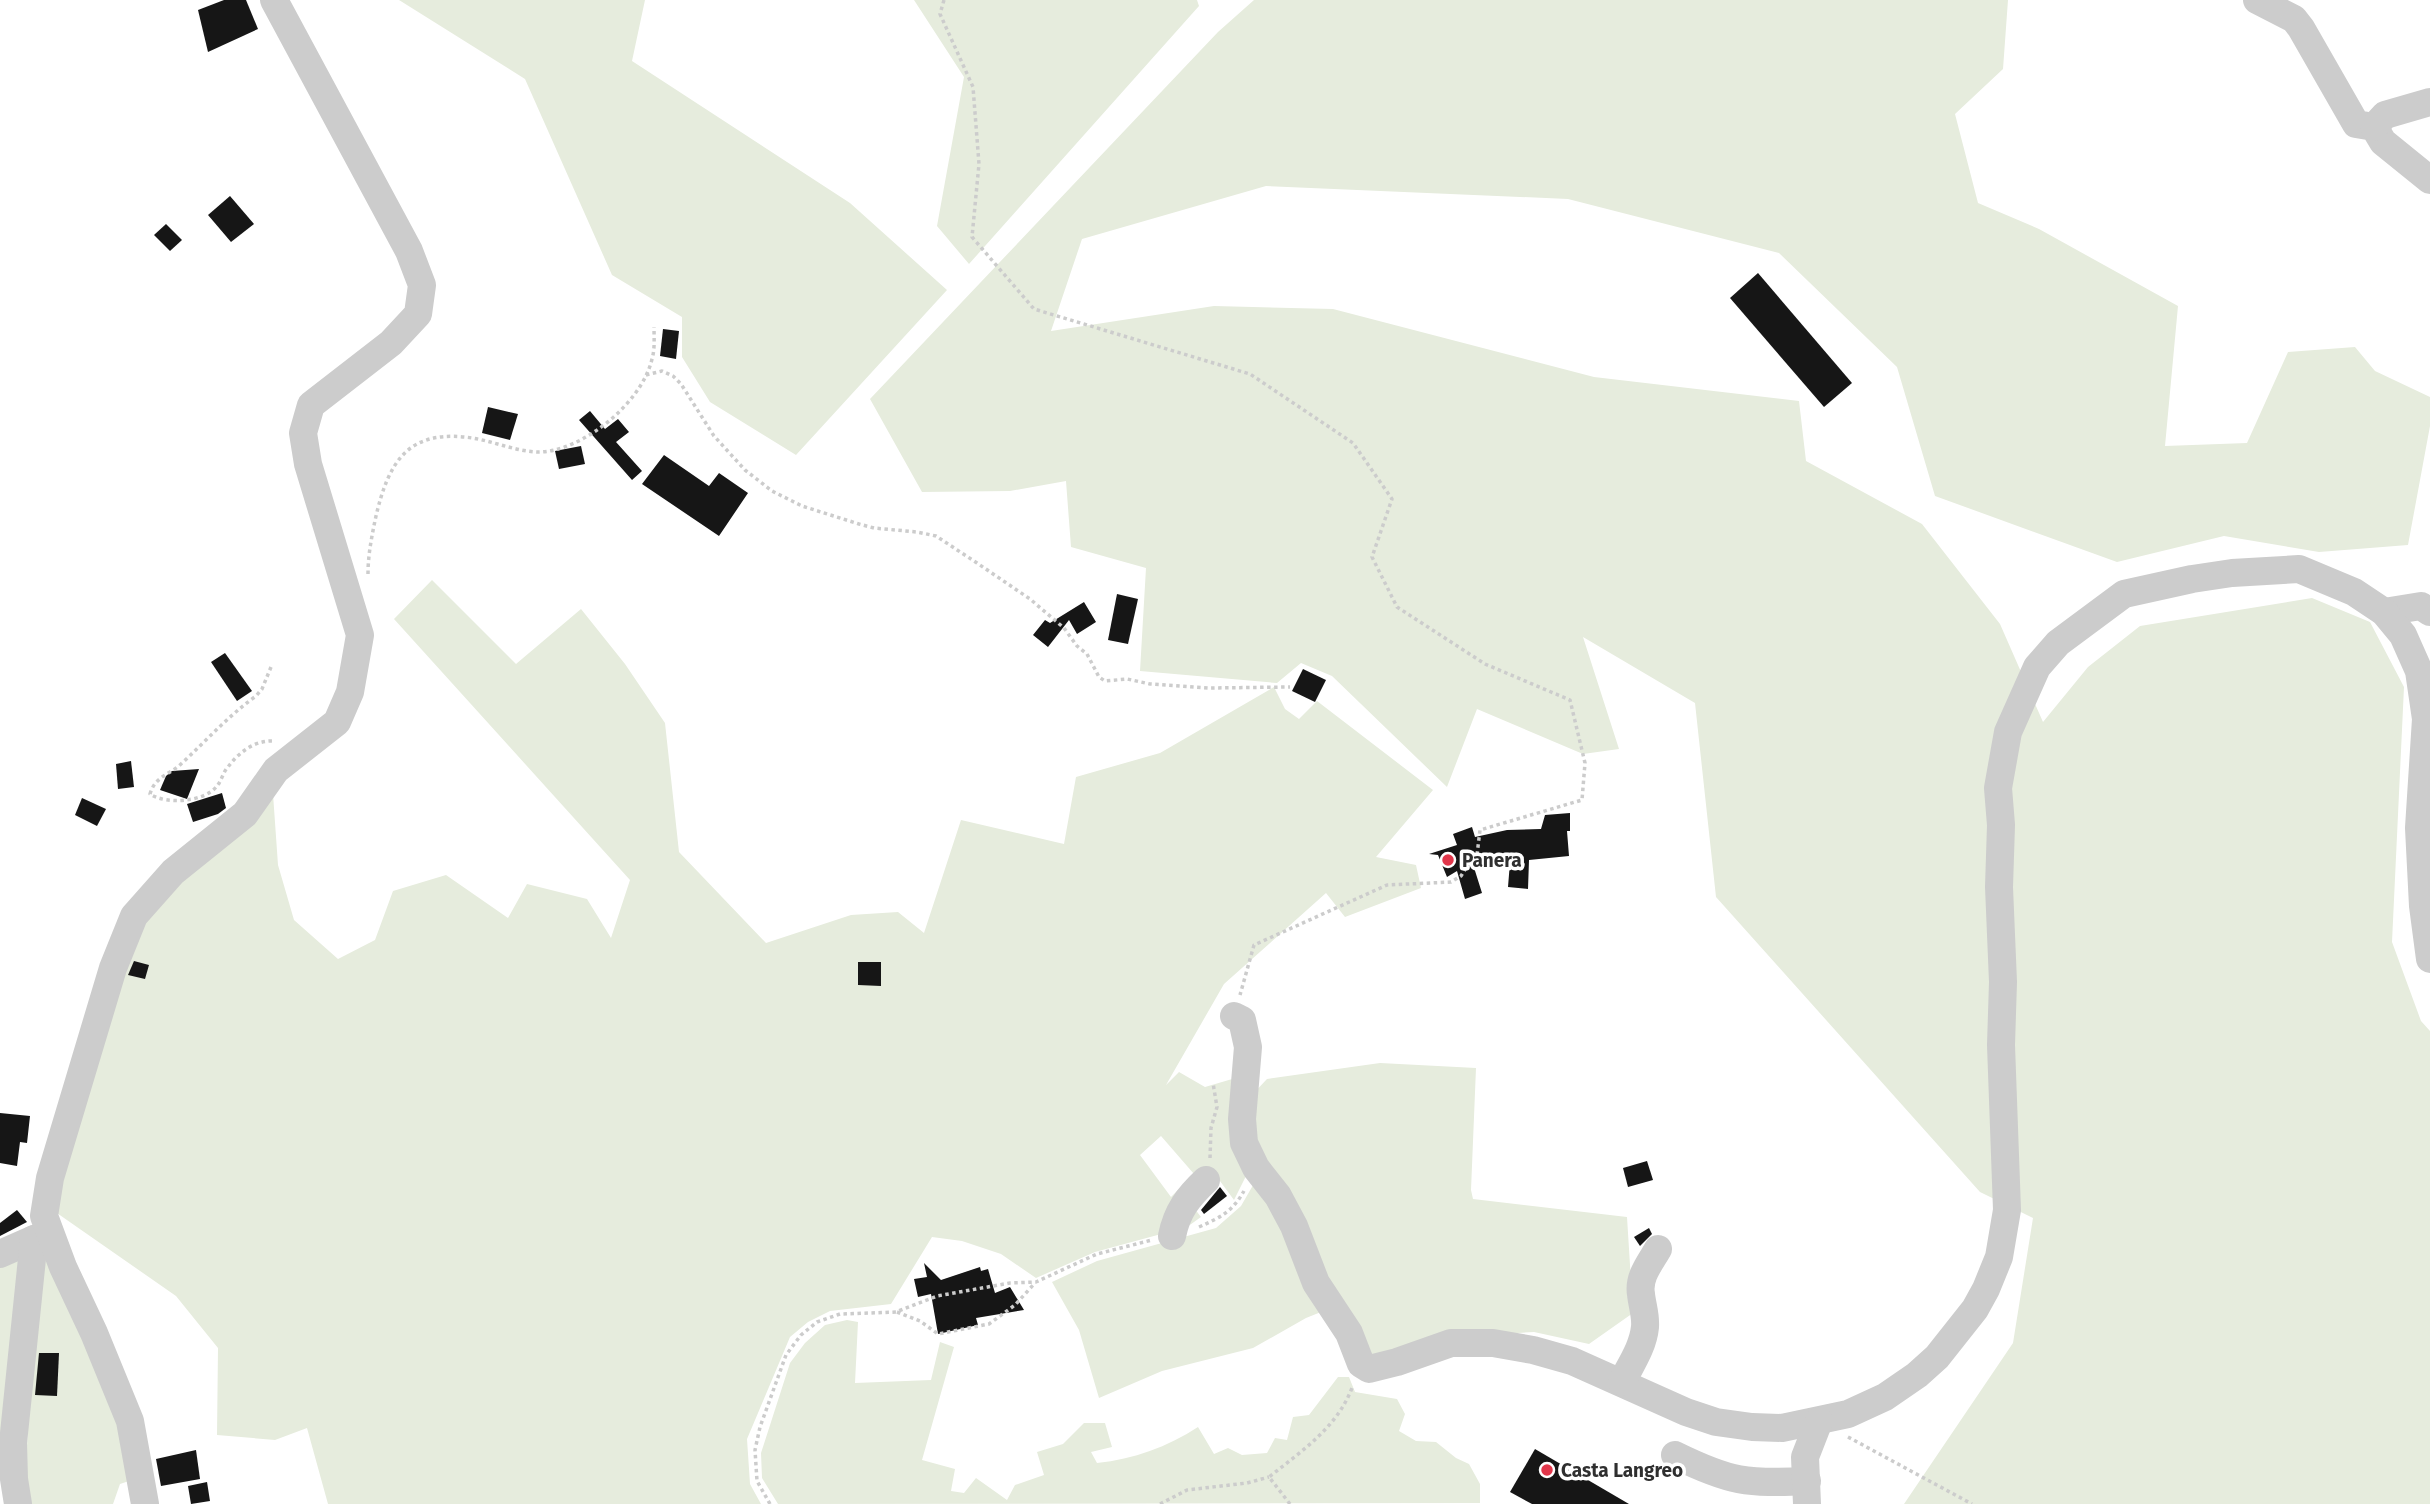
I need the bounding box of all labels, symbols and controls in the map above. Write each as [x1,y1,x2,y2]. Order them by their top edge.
place label: Panera [1462,849,1522,872]
marker: Panera [1440,852,1456,868]
place label: Casta Langreo [1561,1459,1683,1482]
marker: Casta Langreo [1539,1462,1555,1478]

